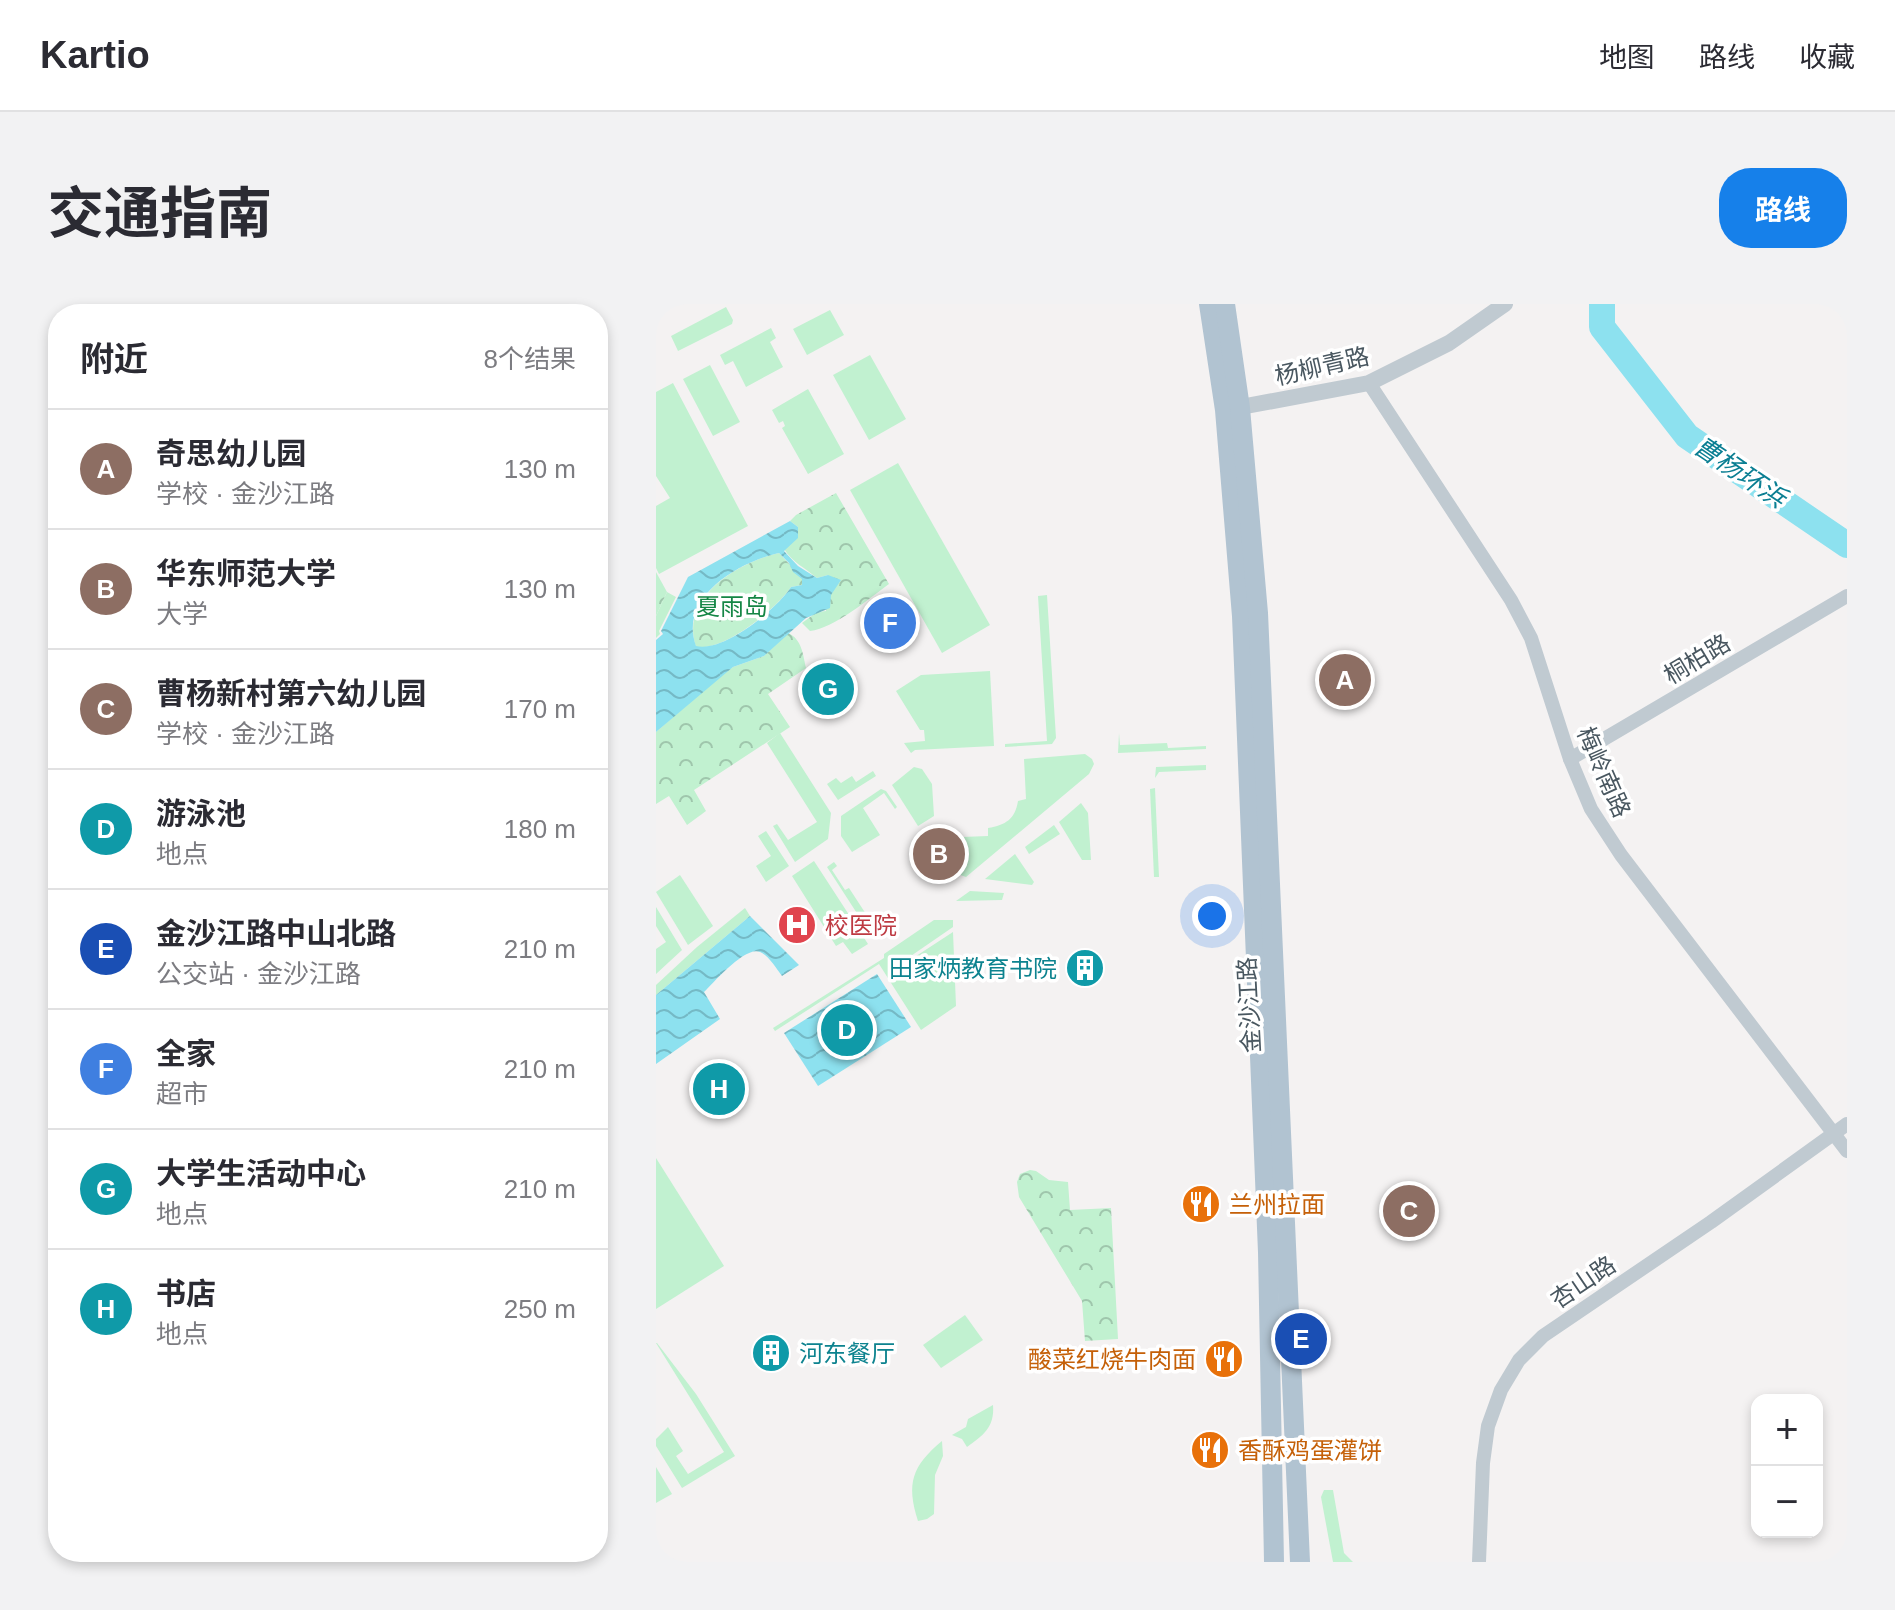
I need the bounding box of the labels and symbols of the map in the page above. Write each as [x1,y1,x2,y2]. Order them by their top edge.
street label: 杨柳青路 [1272,342,1372,390]
water label: 曹杨环浜 [1688,430,1793,515]
park label: 夏雨岛 [696,593,768,620]
pin: F [864,593,916,653]
street label: 桐柏路 [1659,629,1735,689]
pin: A [1319,650,1371,710]
pin: G [802,659,854,719]
street label: 梅岭南路 [1572,723,1636,821]
pin: B [913,824,965,884]
your location [1192,896,1232,936]
hospital icon: 校医院 [776,904,818,946]
place label: 校医院 [825,912,897,939]
building icon: 田家炳教育书院 [1064,947,1106,989]
place label: 田家炳教育书院 [889,955,1057,982]
street label: 金沙江路 [1233,956,1265,1054]
pin: D [821,1000,873,1060]
pin: H [693,1059,745,1119]
pin: C [1383,1181,1435,1241]
restaurant icon: 兰州拉面 [1180,1183,1222,1225]
place label: 兰州拉面 [1229,1191,1325,1218]
street label: 杏山路 [1546,1251,1620,1313]
pin: E [1275,1309,1327,1369]
building icon: 河东餐厅 [750,1332,792,1374]
restaurant icon: 酸菜红烧牛肉面 [1203,1338,1245,1380]
place label: 河东餐厅 [799,1340,895,1367]
place label: 酸菜红烧牛肉面 [1028,1346,1196,1373]
restaurant icon: 香酥鸡蛋灌饼 [1189,1429,1231,1471]
place label: 香酥鸡蛋灌饼 [1238,1437,1382,1464]

